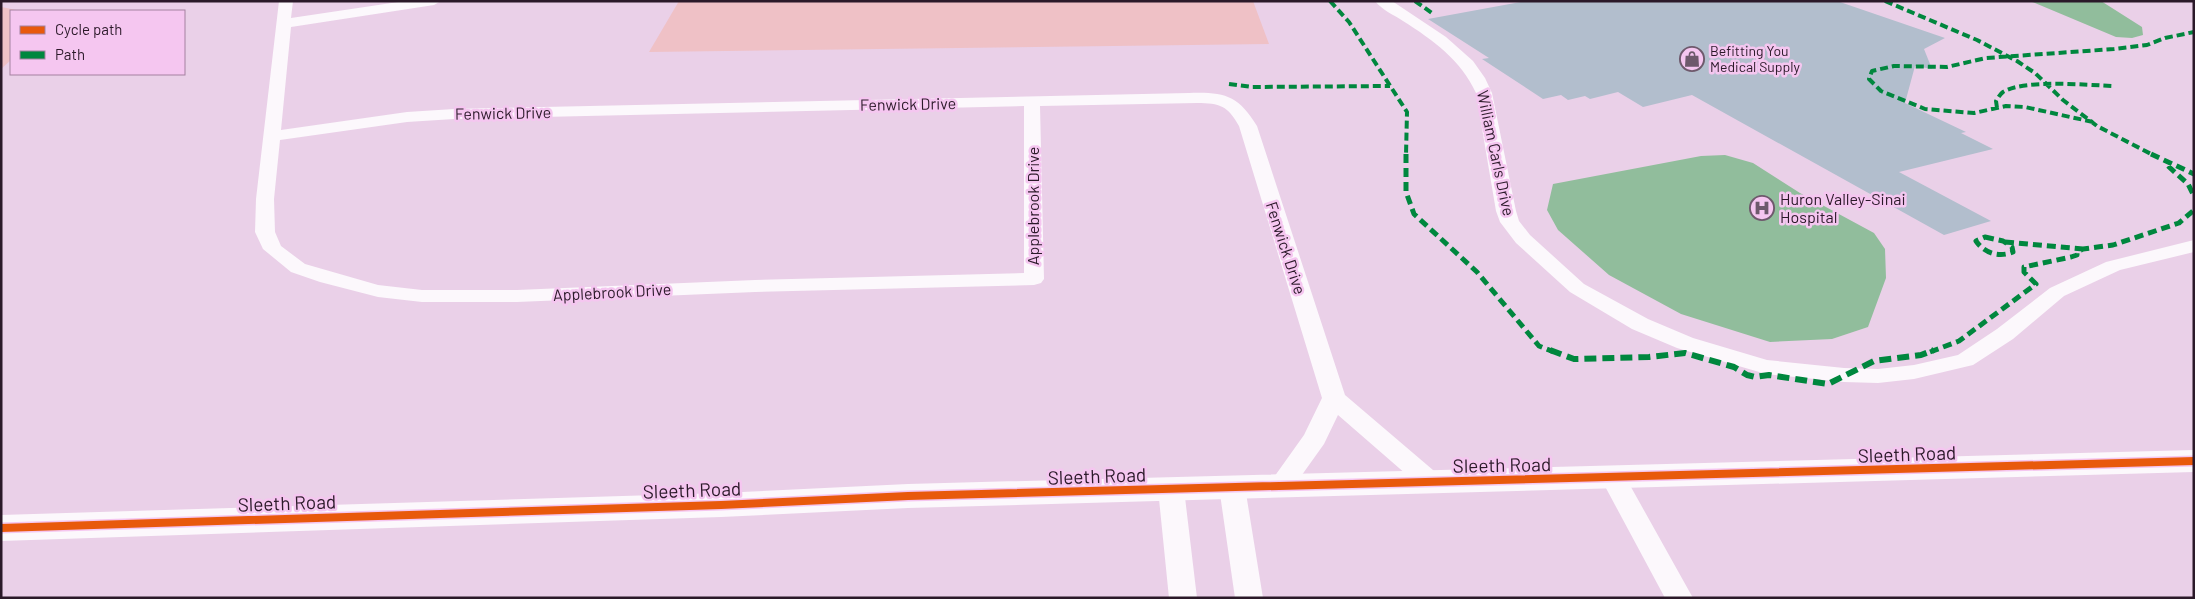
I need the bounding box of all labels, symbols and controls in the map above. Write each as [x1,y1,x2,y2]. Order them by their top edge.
legend [10,10,185,75]
text: Cycle path [55,20,122,38]
place label: Befitting You Medical Supply [1710,42,1800,75]
text: Path [55,45,85,63]
shop icon: Befitting You Medical Supply [1679,46,1705,72]
street label: William Carls Drive [1474,88,1519,217]
street label: Fenwick Drive [860,93,956,114]
street label: Fenwick Drive [455,102,551,123]
street label: Applebrook Drive [1023,147,1042,265]
place label: Huron Valley-Sinai Hospital [1780,189,1906,226]
hospital icon: Huron Valley-Sinai Hospital [1749,195,1775,221]
street label: Fenwick Drive [1263,199,1310,297]
street label: Applebrook Drive [552,279,672,304]
street label: Sleeth Road [1857,440,1957,467]
street label: Sleeth Road [1453,452,1551,477]
street label: Sleeth Road [1047,462,1147,489]
street label: Sleeth Road [642,476,742,503]
street label: Sleeth Road [237,489,337,516]

